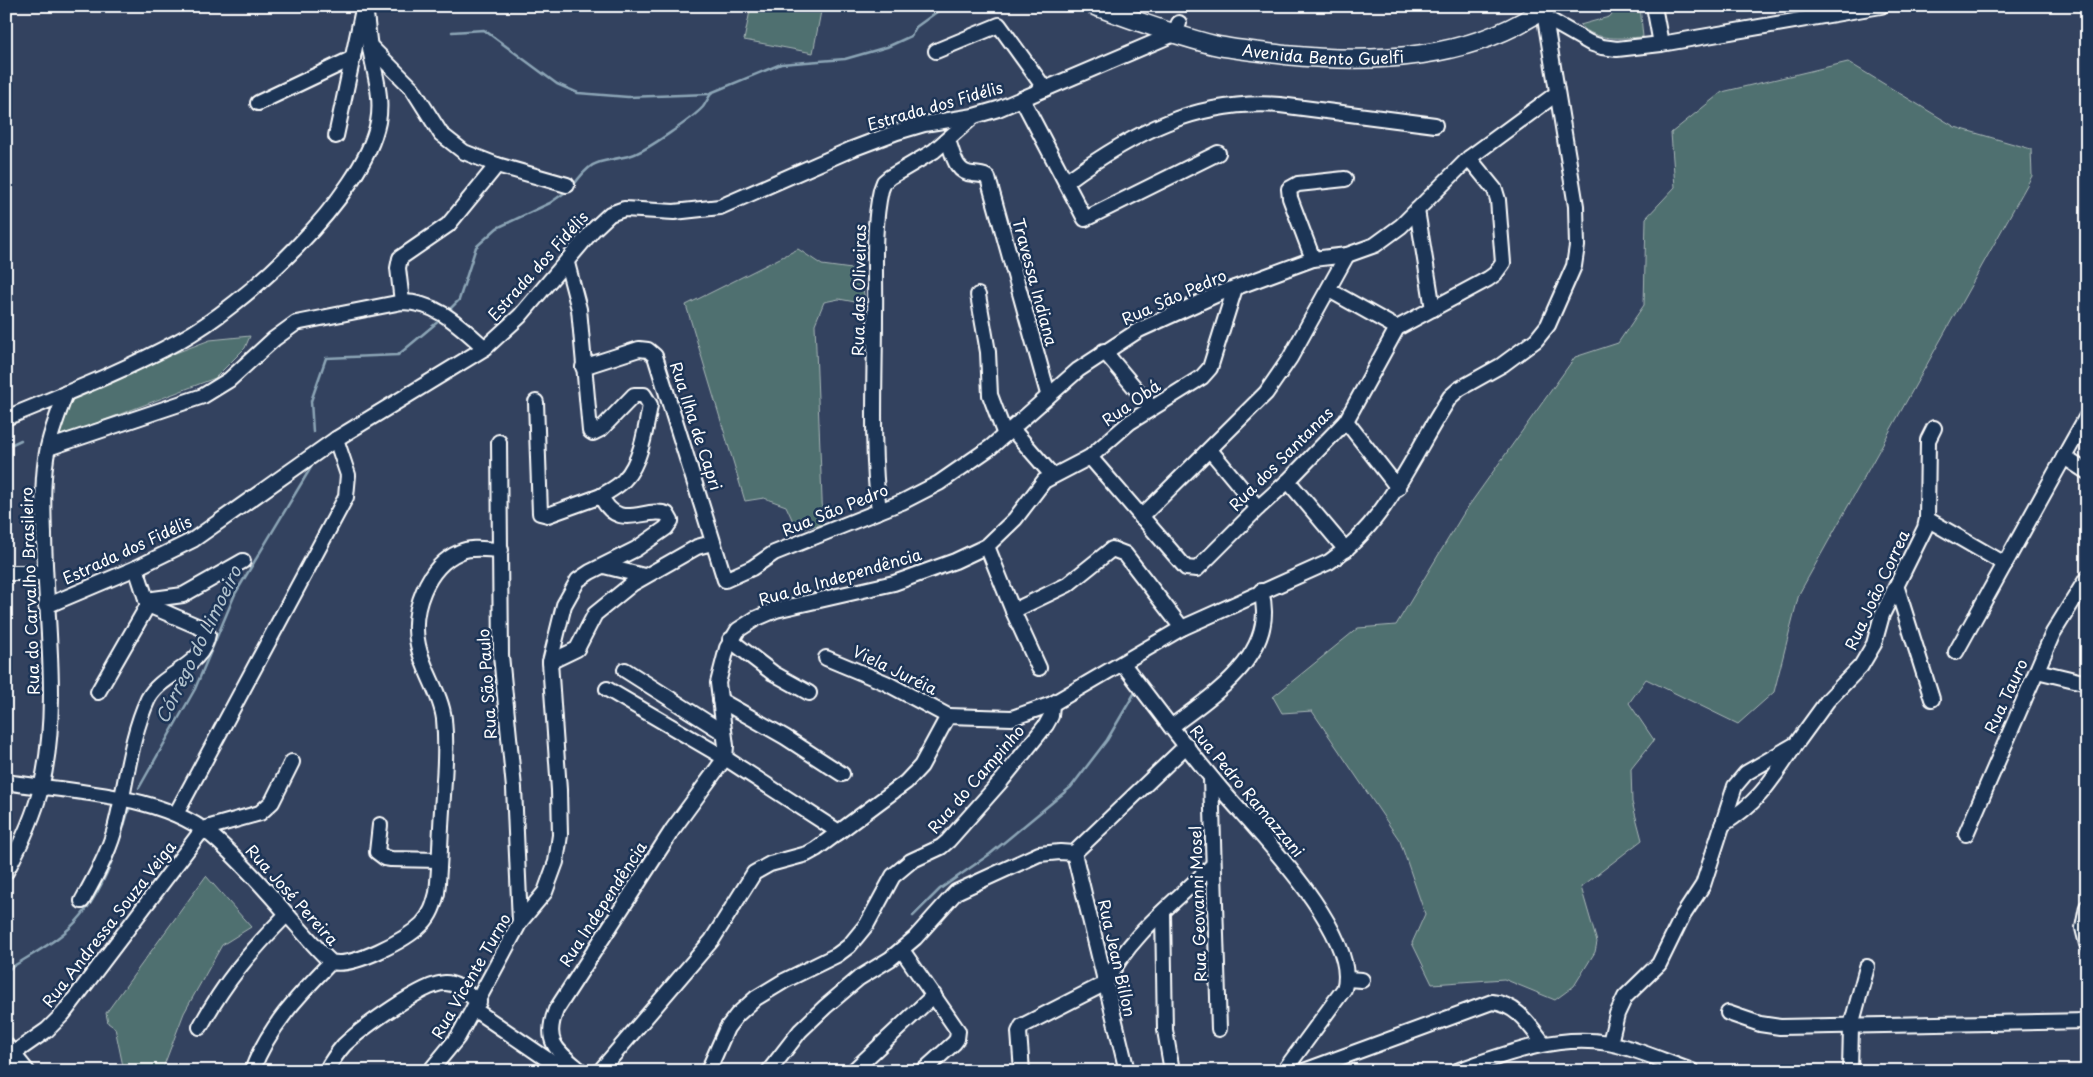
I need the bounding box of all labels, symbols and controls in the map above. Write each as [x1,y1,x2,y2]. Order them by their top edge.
street label: Avenida Bento Guelfi [1241,37,1405,70]
street label: Estrada dos Fidélis [864,74,1005,136]
street label: Estrada dos Fidélis [481,205,593,326]
street label: Travessa Indiana [1007,215,1065,348]
street label: Rua das Oliveiras [845,224,871,356]
street label: Rua São Pedro [1117,262,1230,330]
street label: Rua Ilha de Capri [665,358,729,493]
street label: Rua Obá [1096,373,1165,431]
street label: Rua dos Santanas [1223,401,1338,516]
street label: Rua São Pedro [778,477,892,541]
street label: Rua do Carvalho Brasileiro [13,487,45,695]
street label: Estrada dos Fidélis [58,509,195,590]
street label: Rua João Correa [1838,525,1914,654]
street label: Rua da Independência [755,541,924,611]
water label: Córrego do Limoeiro [148,560,248,728]
street label: Rua São Paulo [470,628,502,740]
street label: Viela Juréia [849,638,942,700]
street label: Rua Tauro [1977,654,2033,737]
street label: Rua do Campinho [921,719,1029,838]
street label: Rua Pedro Ramazzani [1185,719,1310,862]
street label: Rua Geovanni Mosel [1182,826,1212,982]
street label: Rua Andressa Souza Veiga [36,835,181,1012]
street label: Rua Independência [552,836,652,971]
street label: Rua José Pereira [241,839,345,950]
street label: Rua Jean Billon [1093,897,1143,1019]
street label: Rua Vicente Turno [424,908,516,1043]

